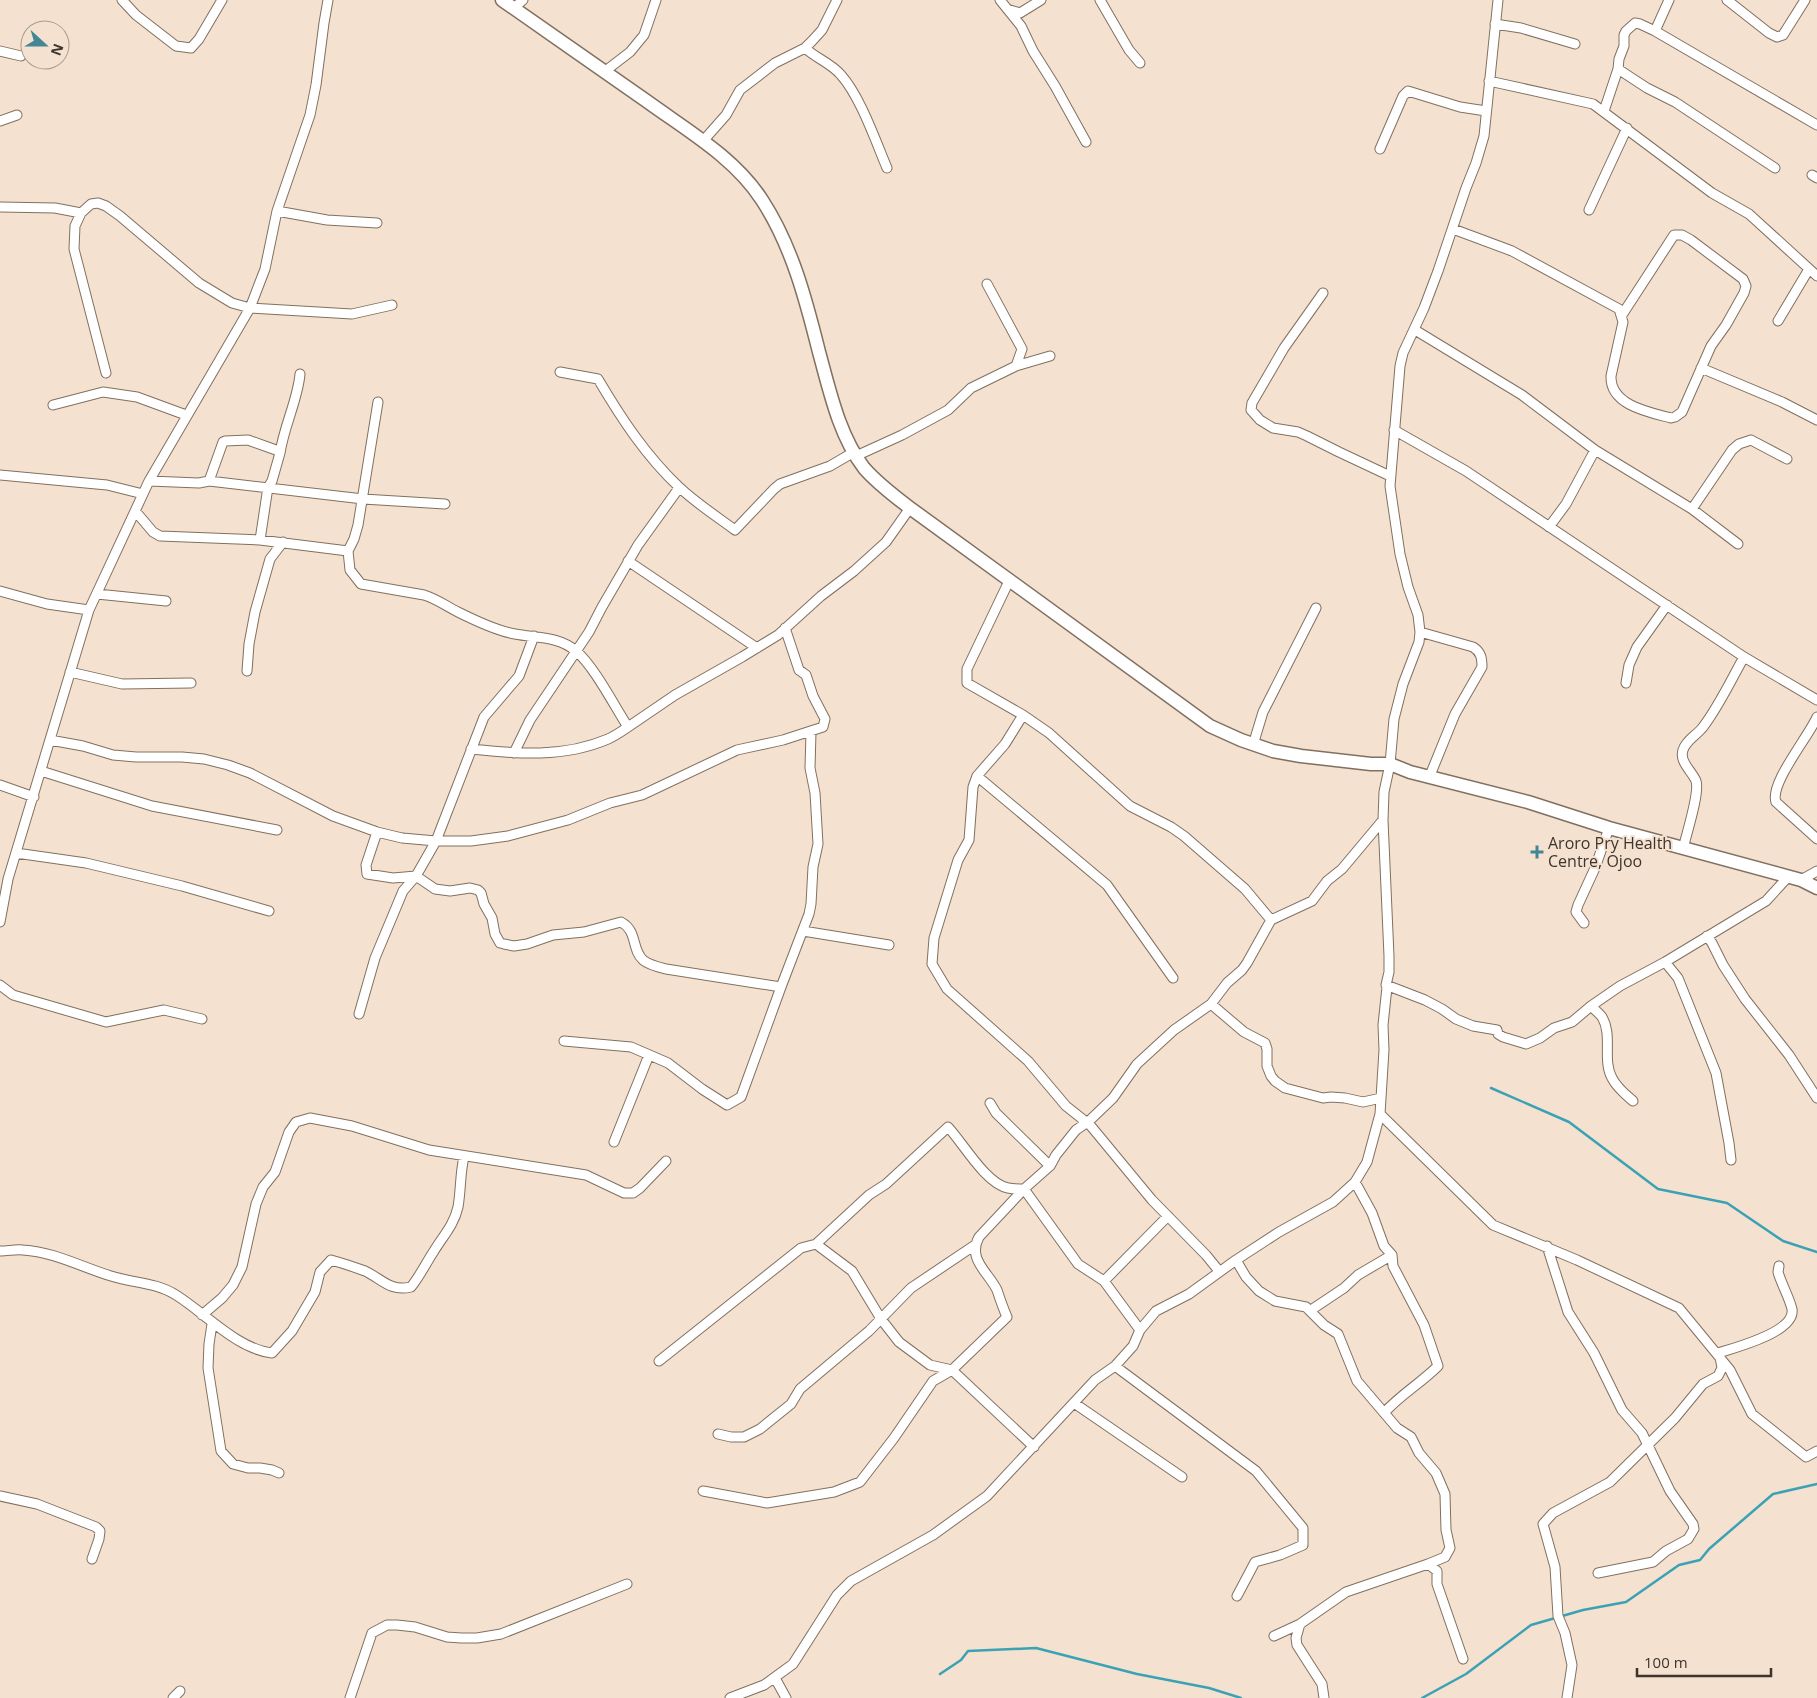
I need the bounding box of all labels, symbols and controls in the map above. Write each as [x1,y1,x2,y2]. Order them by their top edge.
north arrow [20,20,70,70]
text: N [47,41,69,59]
place label: Aroro Pry Health Centre, Ojoo [1548,832,1672,872]
marker: Aroro Pry Health Centre, Ojoo [1530,845,1544,859]
scale bar [1637,1646,1771,1678]
text: 100 m [1644,1652,1688,1672]

